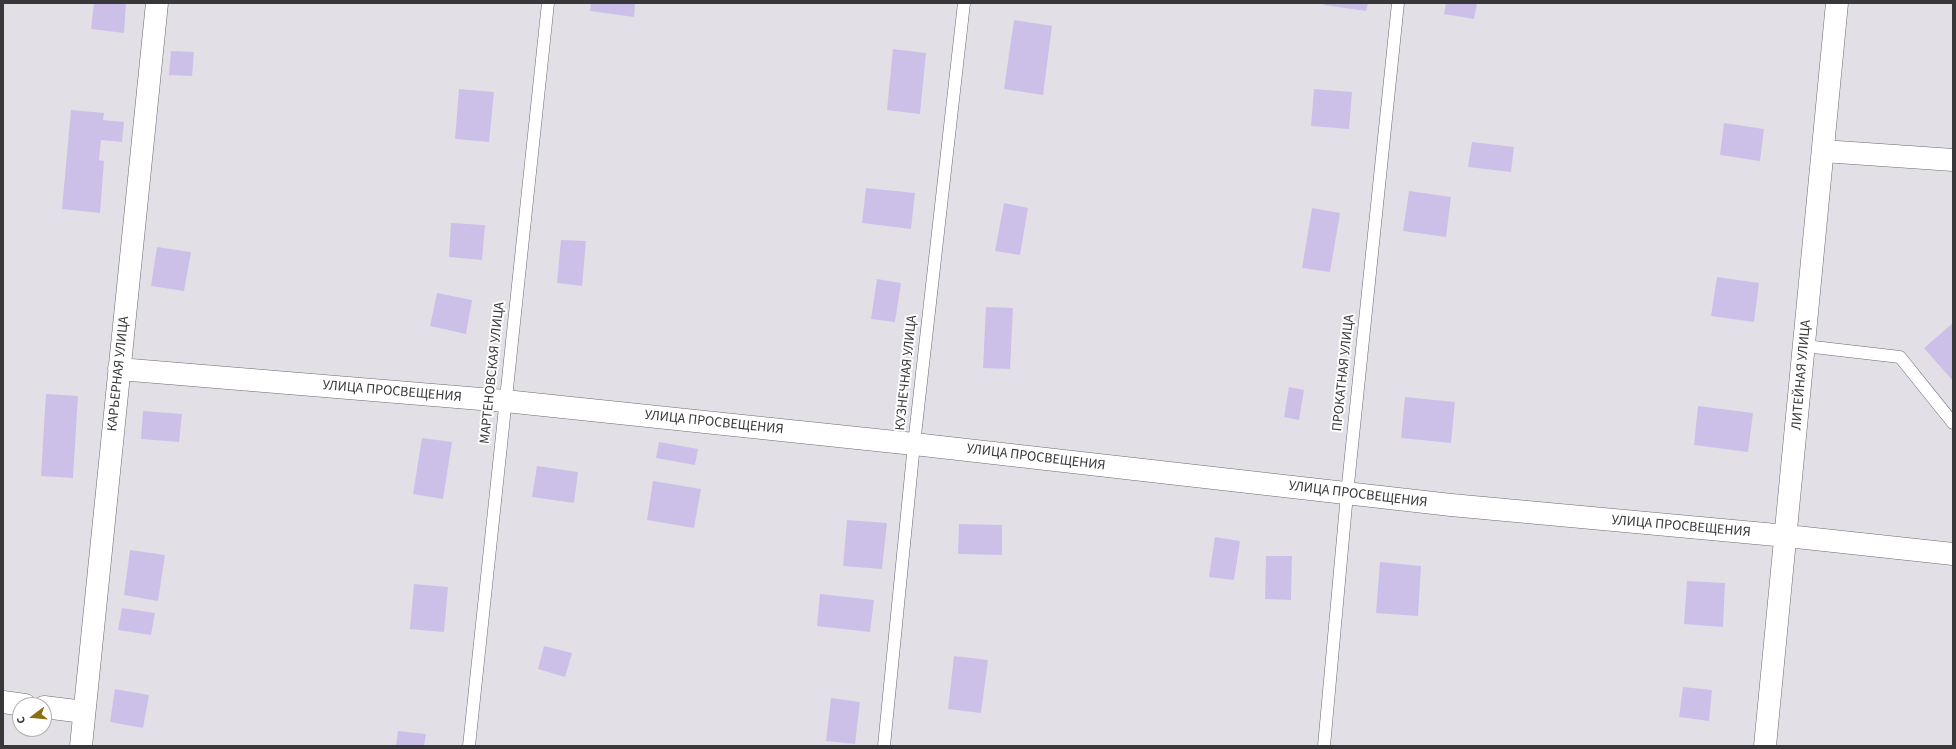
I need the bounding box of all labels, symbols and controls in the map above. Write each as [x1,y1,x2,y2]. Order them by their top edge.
street label: МАРТЕНОВСКАЯ УЛИЦА [477,301,509,445]
street label: КУЗНЕЧНАЯ УЛИЦА [893,314,921,432]
street label: ПРОКАТНАЯ УЛИЦА [1330,314,1358,432]
street label: КАРЬЕРНАЯ УЛИЦА [105,316,133,432]
street label: ЛИТЕЙНАЯ УЛИЦА [1789,319,1815,431]
street label: УЛИЦА ПРОСВЕЩЕНИЯ [322,378,462,406]
street label: УЛИЦА ПРОСВЕЩЕНИЯ [644,407,784,439]
street label: УЛИЦА ПРОСВЕЩЕНИЯ [966,441,1106,475]
street label: УЛИЦА ПРОСВЕЩЕНИЯ [1288,478,1428,512]
street label: УЛИЦА ПРОСВЕЩЕНИЯ [1611,513,1751,541]
north arrow [12,697,52,737]
text: С [13,715,29,725]

